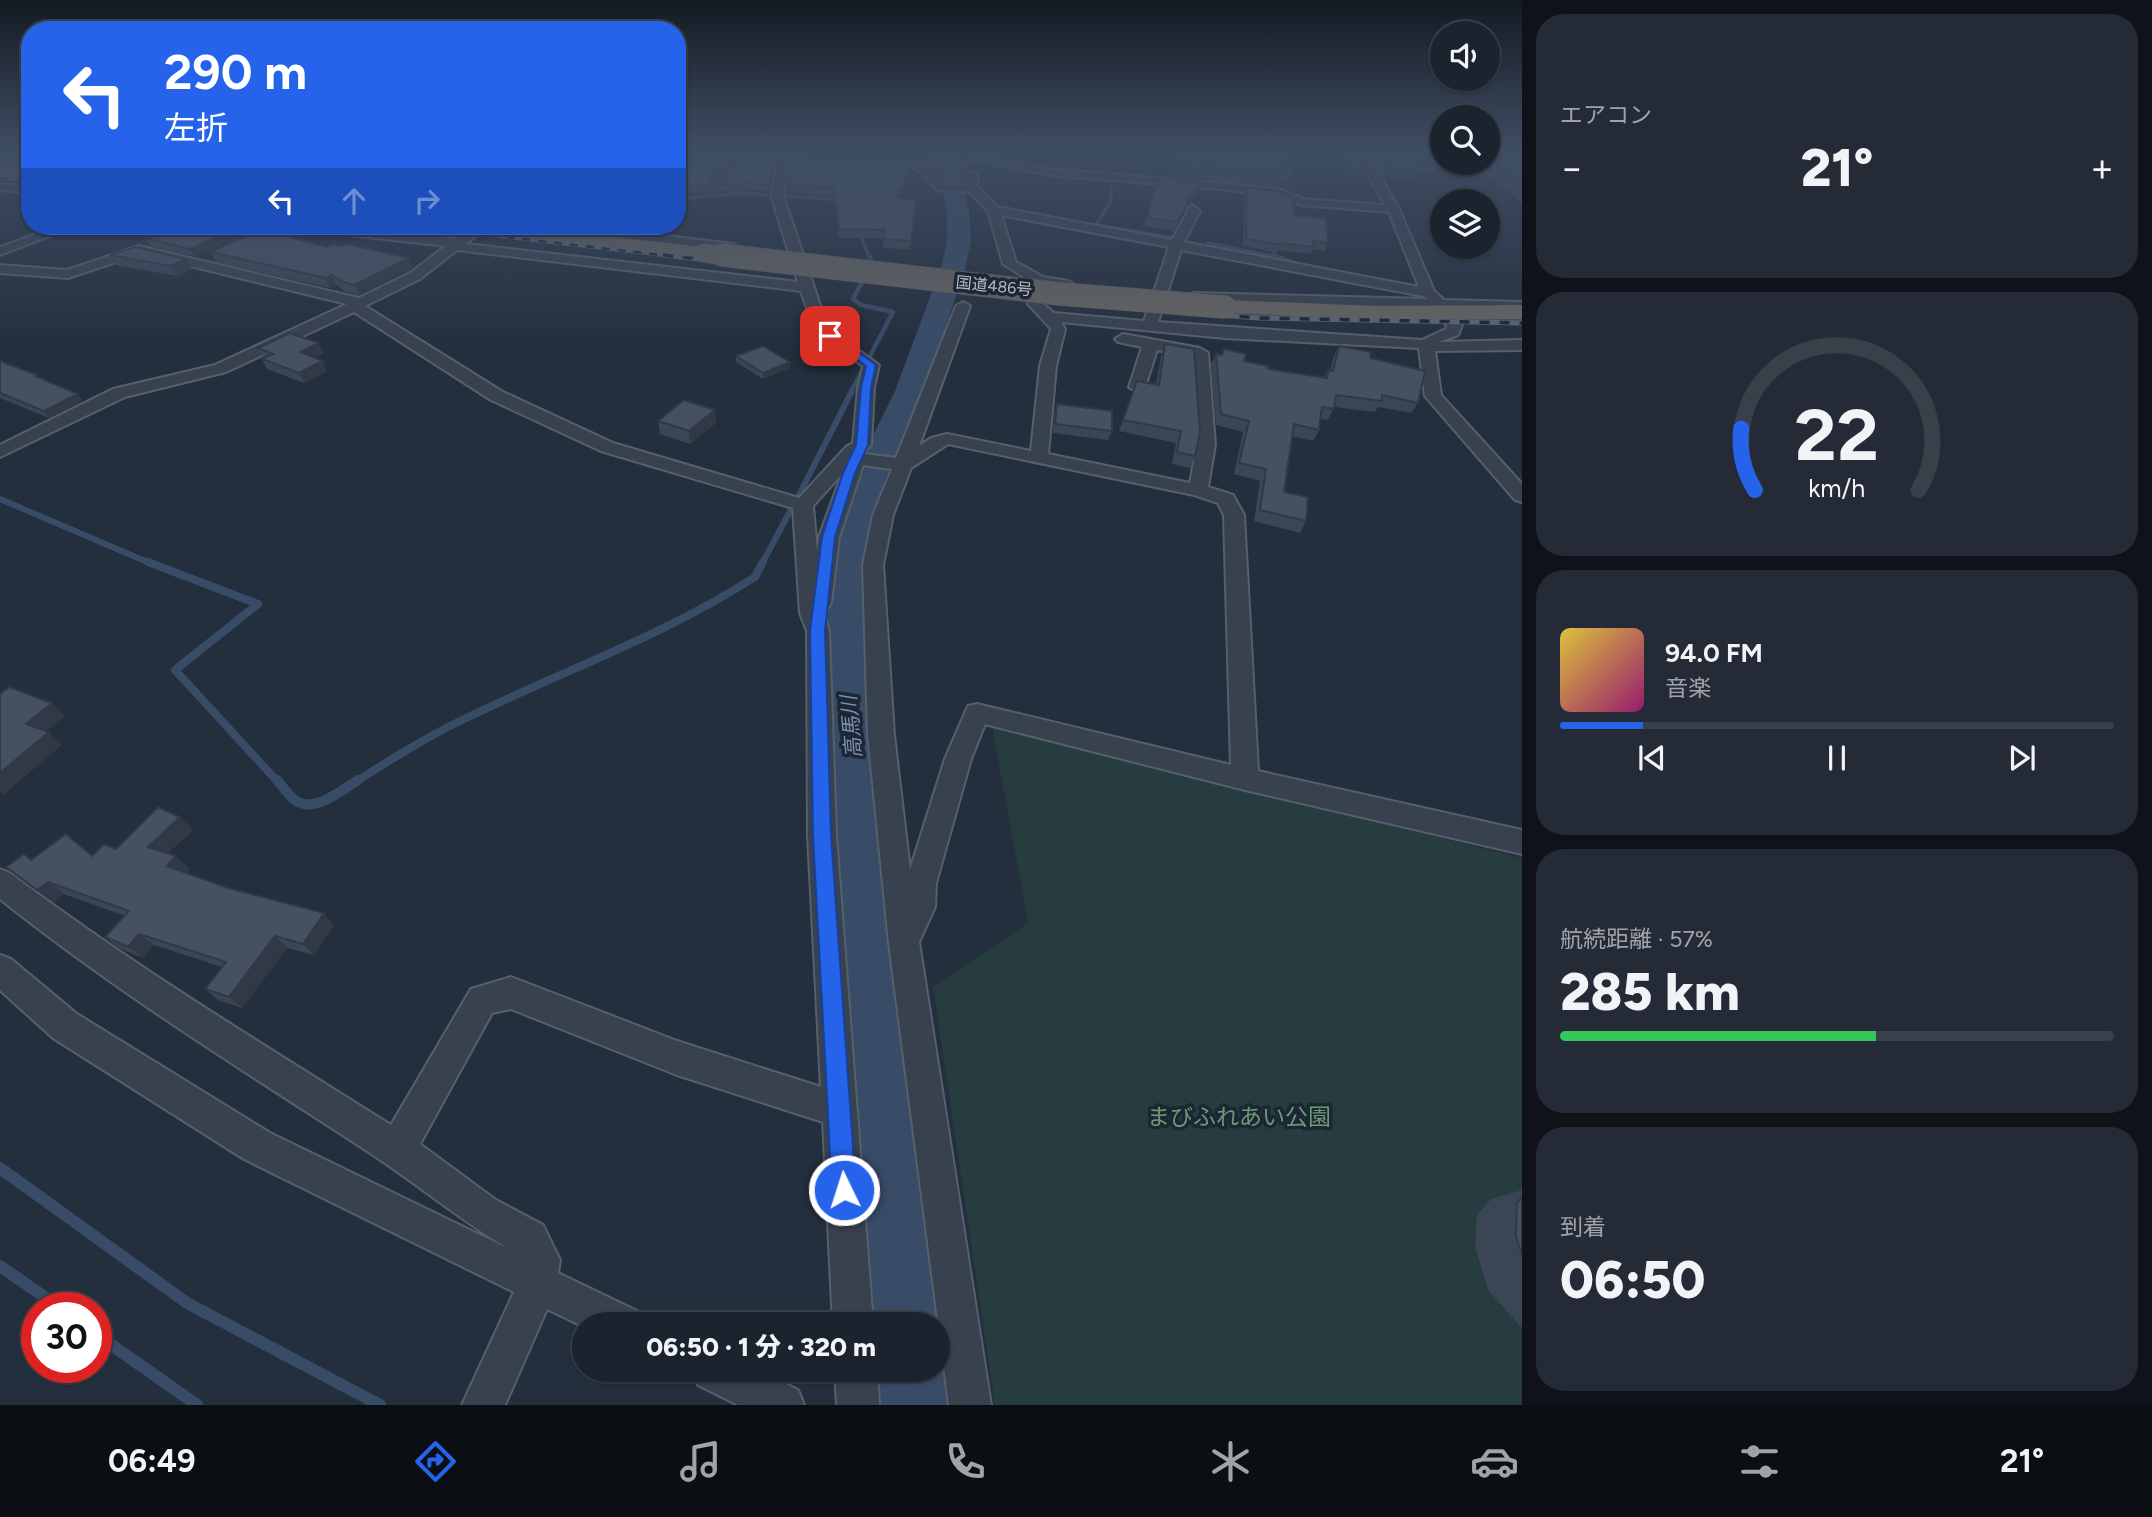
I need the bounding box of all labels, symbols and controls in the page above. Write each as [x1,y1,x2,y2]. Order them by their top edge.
map controls [1430,21,1500,259]
button: sound [1430,21,1500,91]
text: 290 m [164,42,307,101]
icon: left [49,49,140,140]
text: エアコン [1560,101,1652,129]
button: search [1430,105,1500,175]
text: 左折 [164,109,228,147]
text: 21° [1801,137,1873,199]
text: − [1560,145,1584,191]
text: + [2090,145,2114,191]
icon: left [262,182,300,220]
icon: ahead [335,182,373,220]
icon: right [408,182,446,220]
button: layers [1430,189,1500,259]
street label: 国道486号 [955,273,1033,299]
pin [800,306,860,366]
icon: arrive [811,317,849,355]
text: 22 [1795,392,1879,479]
text: km/h [1808,473,1866,503]
text: 94.0 FM [1665,637,1763,669]
text: 音楽 [1665,674,1711,702]
water label: 高馬川 [836,693,866,759]
icon: previous [1633,739,1671,777]
icon: pause [1818,739,1856,777]
icon: next [2003,739,2041,777]
text: 航続距離 · 57% [1560,925,1713,953]
text: 285 km [1560,961,1740,1023]
park label: まびふれあい公園 [1147,1103,1331,1131]
position arrow [807,1153,881,1227]
text: 到着 [1560,1213,1606,1241]
text: 06:50 [1560,1249,1706,1311]
speed limit sign: 30 [21,1292,112,1383]
text: 06:50 · 1 分 · 320 m [646,1331,876,1363]
icon: directions [411,1437,460,1486]
icon: music [676,1437,725,1486]
icon: phone [941,1437,990,1486]
icon: climate [1206,1437,1255,1486]
icon: car [1470,1437,1519,1486]
icon: filters [1735,1437,1784,1486]
text: 06:49 [108,1442,196,1480]
text: 21° [2000,1442,2044,1480]

